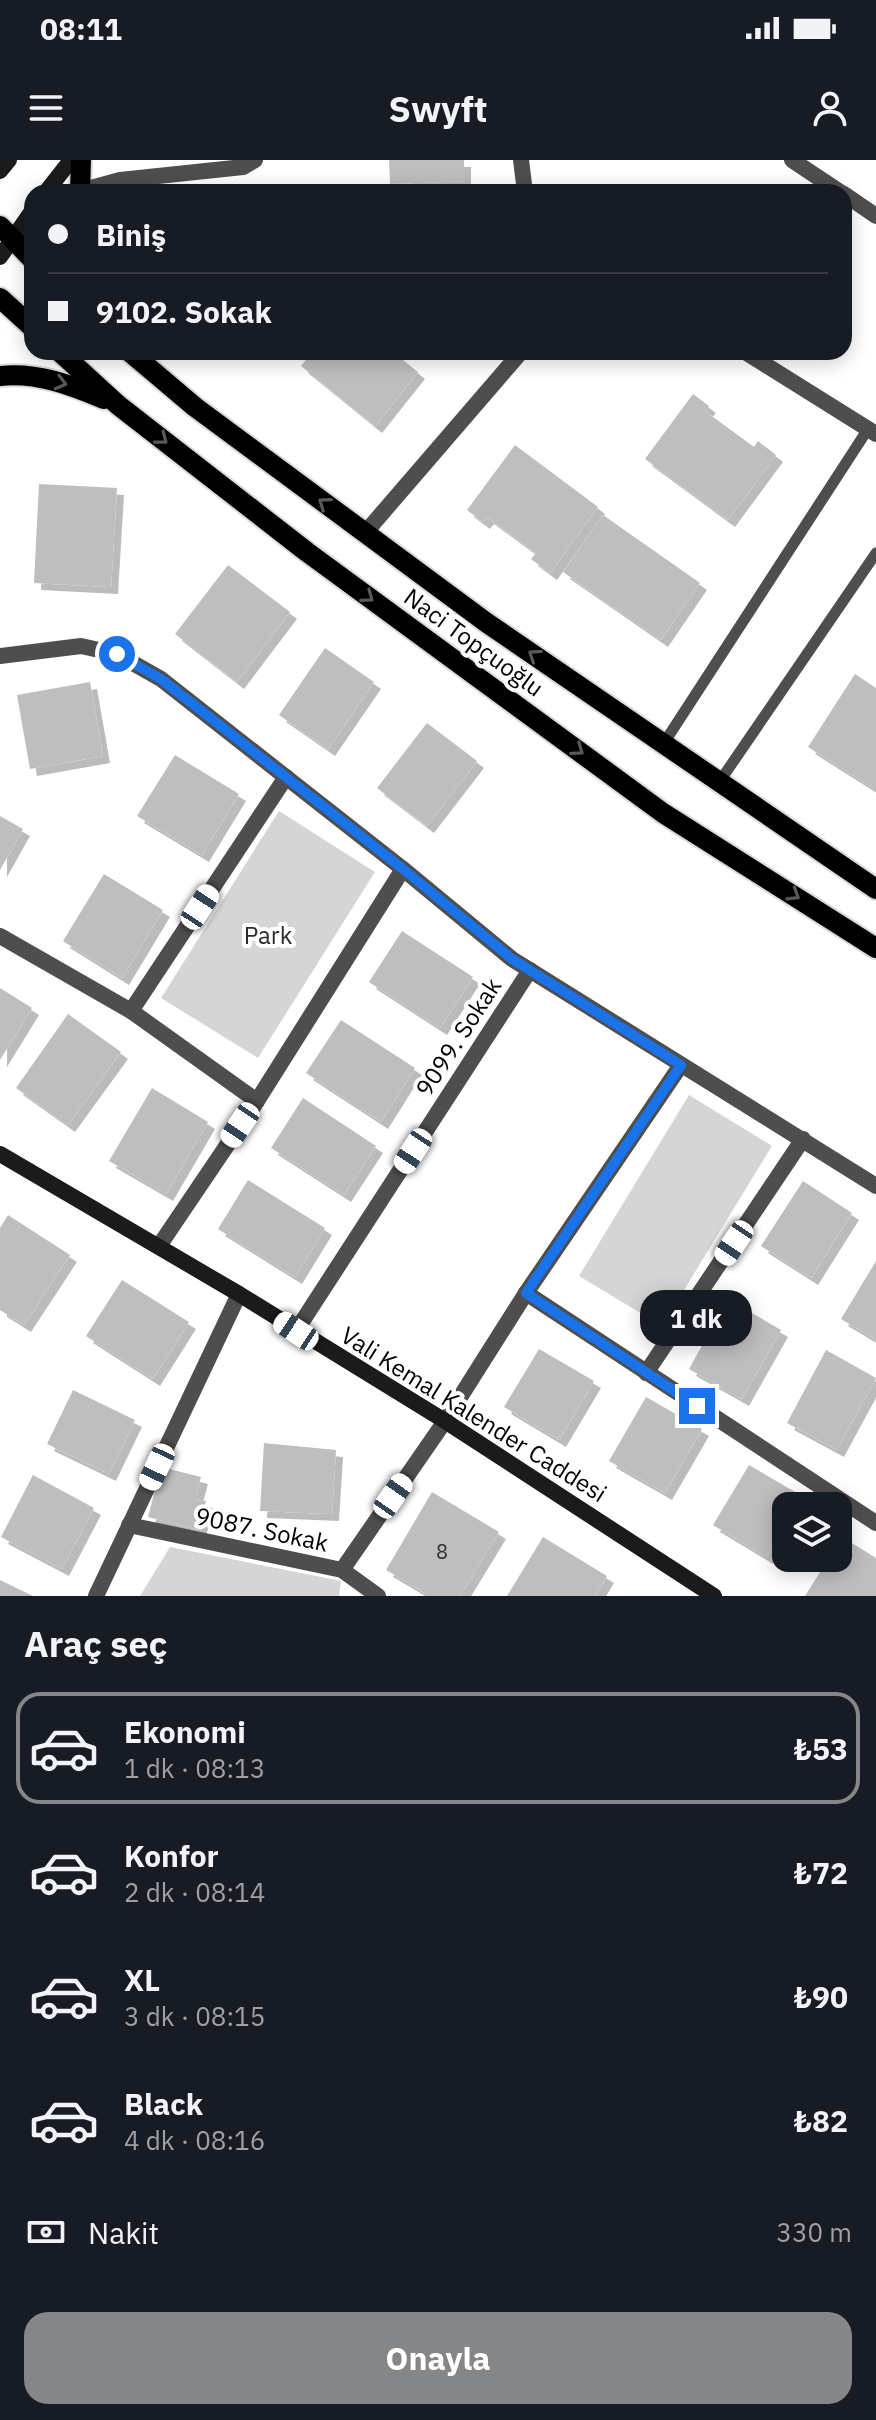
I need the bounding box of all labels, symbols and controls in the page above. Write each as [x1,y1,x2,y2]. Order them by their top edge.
text: 08:11 [40,9,122,48]
text: Swyft [388,85,488,132]
icon: menu [24,86,68,130]
icon: person [808,86,852,130]
text: Biniş [96,215,166,254]
text: 9102. Sokak [96,292,272,331]
one-way arrow [53,374,67,390]
one-way arrow [153,429,168,443]
one-way arrow [318,498,333,512]
street label: Naci Topçuoğlu [398,581,550,703]
one-way arrow [359,587,374,602]
route start [99,636,135,672]
one-way arrow [529,650,543,665]
one-way arrow [569,740,584,755]
car [177,880,223,934]
one-way arrow [785,886,799,901]
park label: Park [244,919,293,951]
street label: 9099. Sokak [408,971,508,1102]
car [217,1098,263,1152]
car [390,1124,436,1178]
car [711,1216,757,1270]
callout: 1 dk [641,1290,753,1346]
text: 1 dk [670,1301,722,1335]
car [269,1308,323,1354]
street label: Vali Kemal Kalender Caddesi [335,1319,613,1509]
route end [679,1388,715,1424]
car [136,1440,178,1494]
car [369,1469,417,1523]
map controls [772,1492,852,1572]
button: layers [772,1492,852,1572]
street label: 9087. Sokak [193,1499,332,1559]
house number: 8 [436,1538,448,1565]
text: Araç seç [24,1620,167,1667]
icon: car [28,1712,100,1784]
text: Ekonomi [124,1712,246,1751]
text: ₺53 [794,1729,848,1768]
text: 1 dk · 08:13 [124,1751,265,1785]
icon: car [28,1836,100,1908]
text: Konfor [124,1836,219,1875]
text: ₺72 [794,1853,848,1892]
text: 2 dk · 08:14 [124,1875,265,1909]
icon: car [28,1960,100,2032]
text: XL [124,1960,160,1999]
text: ₺90 [794,1977,848,2016]
text: 3 dk · 08:15 [124,1999,265,2033]
icon: car [28,2084,100,2156]
text: Black [124,2084,203,2123]
text: ₺82 [794,2101,848,2140]
text: 4 dk · 08:16 [124,2123,265,2157]
icon: cash [24,2210,68,2254]
text: Nakit [88,2213,159,2252]
text: 330 m [776,2215,852,2249]
button: Onayla [24,2312,852,2404]

